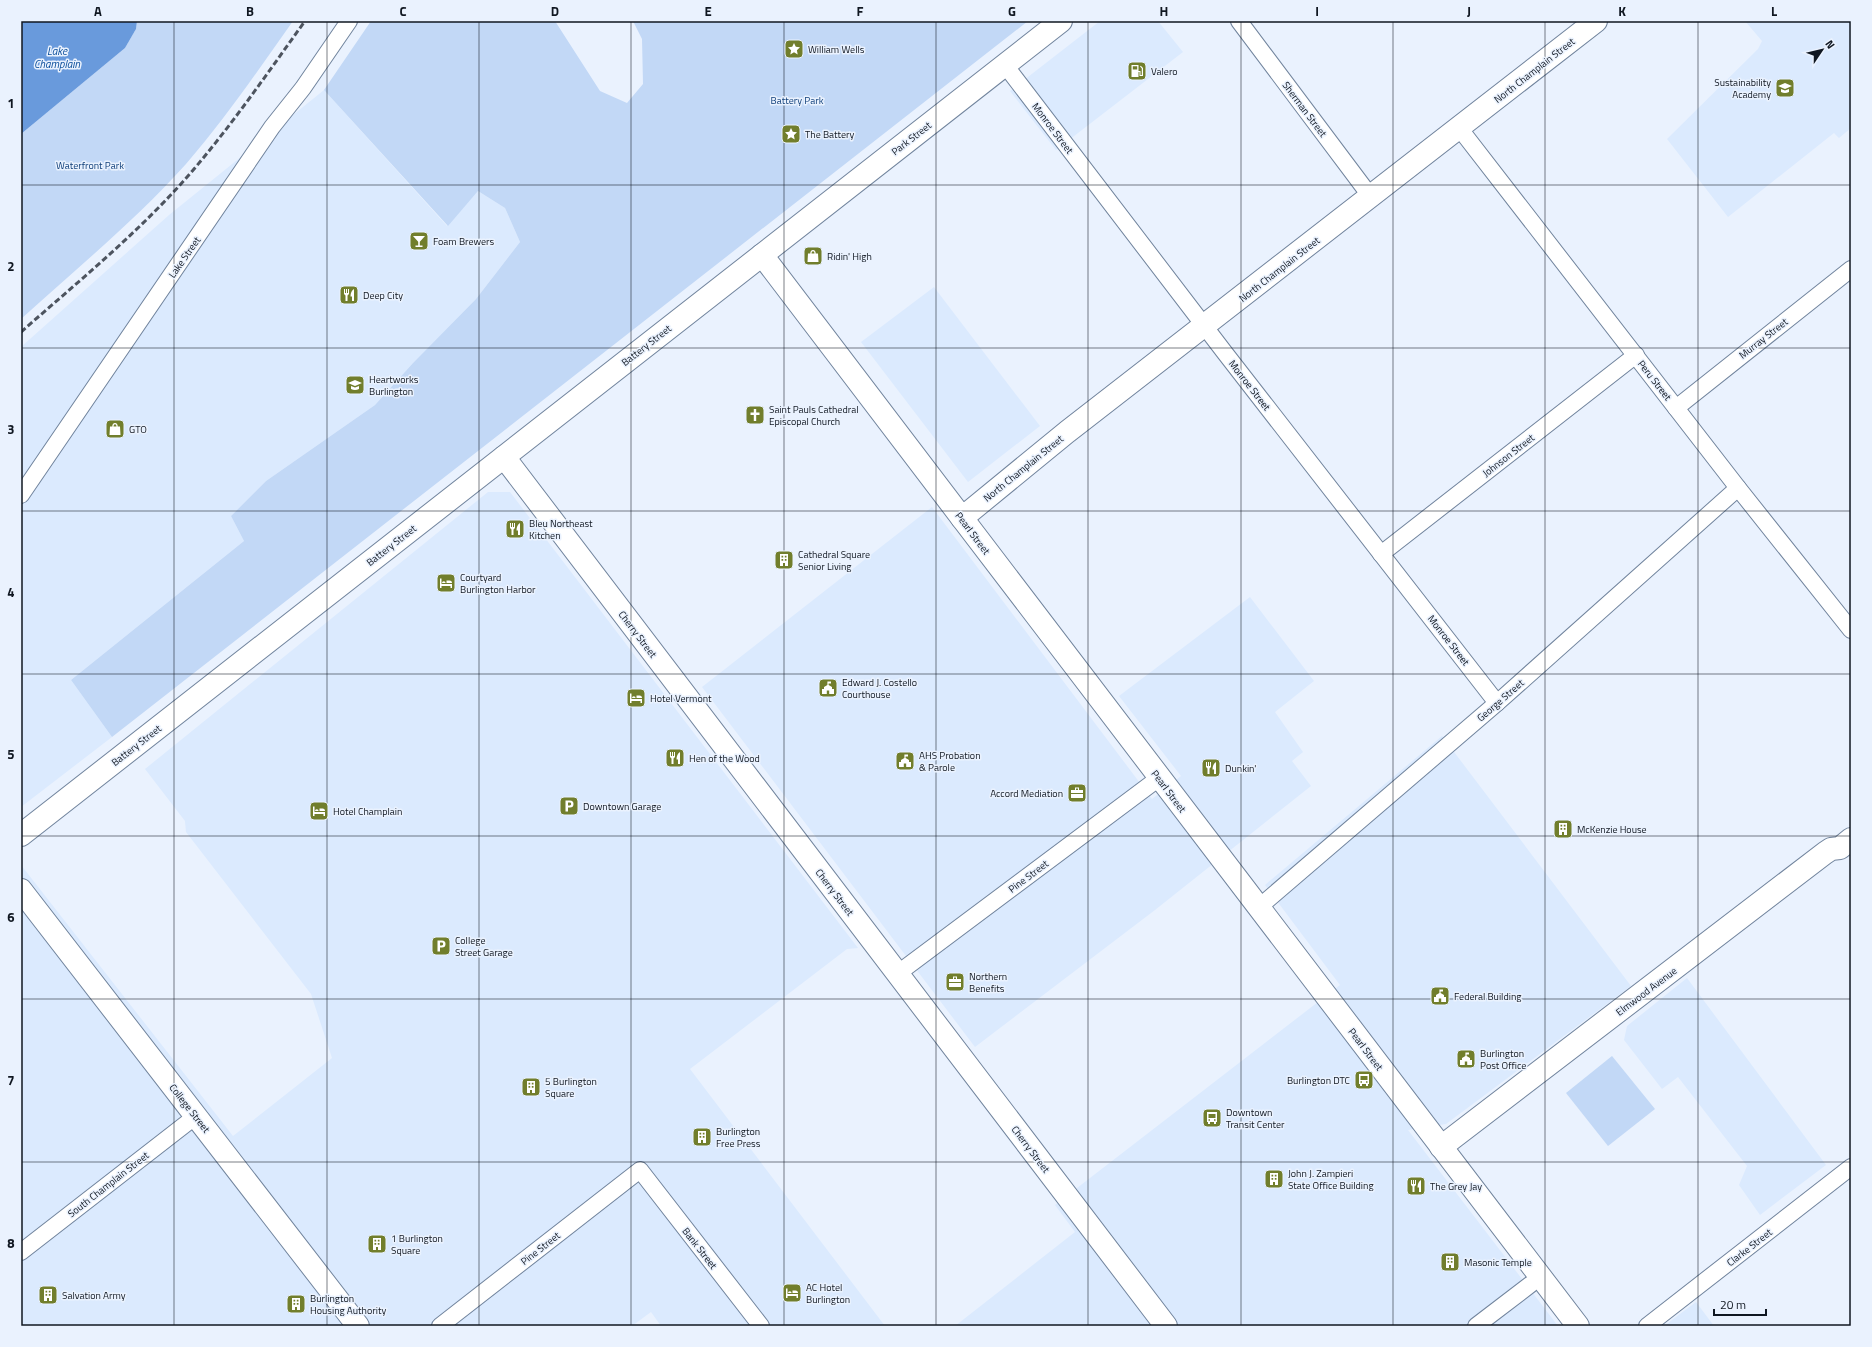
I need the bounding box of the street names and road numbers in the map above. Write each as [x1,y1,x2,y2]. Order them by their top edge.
street label: North Champlain Street [1491,34,1578,107]
street label: Sherman Street [1279,78,1331,141]
street label: Monroe Street [1028,100,1077,157]
street label: Park Street [888,118,935,159]
street label: Lake Street [165,233,204,281]
street label: North Champlain Street [1236,233,1323,306]
street label: Murray Street [1736,314,1791,362]
street label: Battery Street [618,321,675,370]
street label: Monroe Street [1225,357,1274,414]
street label: Peru Street [1634,357,1675,404]
street label: Johnson Street [1479,430,1538,480]
street label: North Champlain Street [980,431,1067,505]
street label: Pearl Street [952,509,994,558]
street label: Battery Street [363,521,420,570]
street label: Cherry Street [615,608,661,661]
street label: Monroe Street [1424,612,1473,669]
street label: George Street [1473,675,1528,725]
street label: Battery Street [108,721,165,770]
street label: Pearl Street [1148,767,1190,816]
street label: Pine Street [1005,856,1052,896]
street label: Cherry Street [812,866,858,919]
street label: Elmwood Avenue [1613,963,1680,1019]
street label: Pearl Street [1345,1025,1387,1074]
street label: College Street [166,1081,214,1136]
street label: Cherry Street [1008,1123,1054,1176]
street label: South Champlain Street [65,1148,152,1221]
street label: Bank Street [679,1224,721,1273]
street label: Clarke Street [1723,1225,1776,1270]
street label: Pine Street [517,1228,564,1269]

